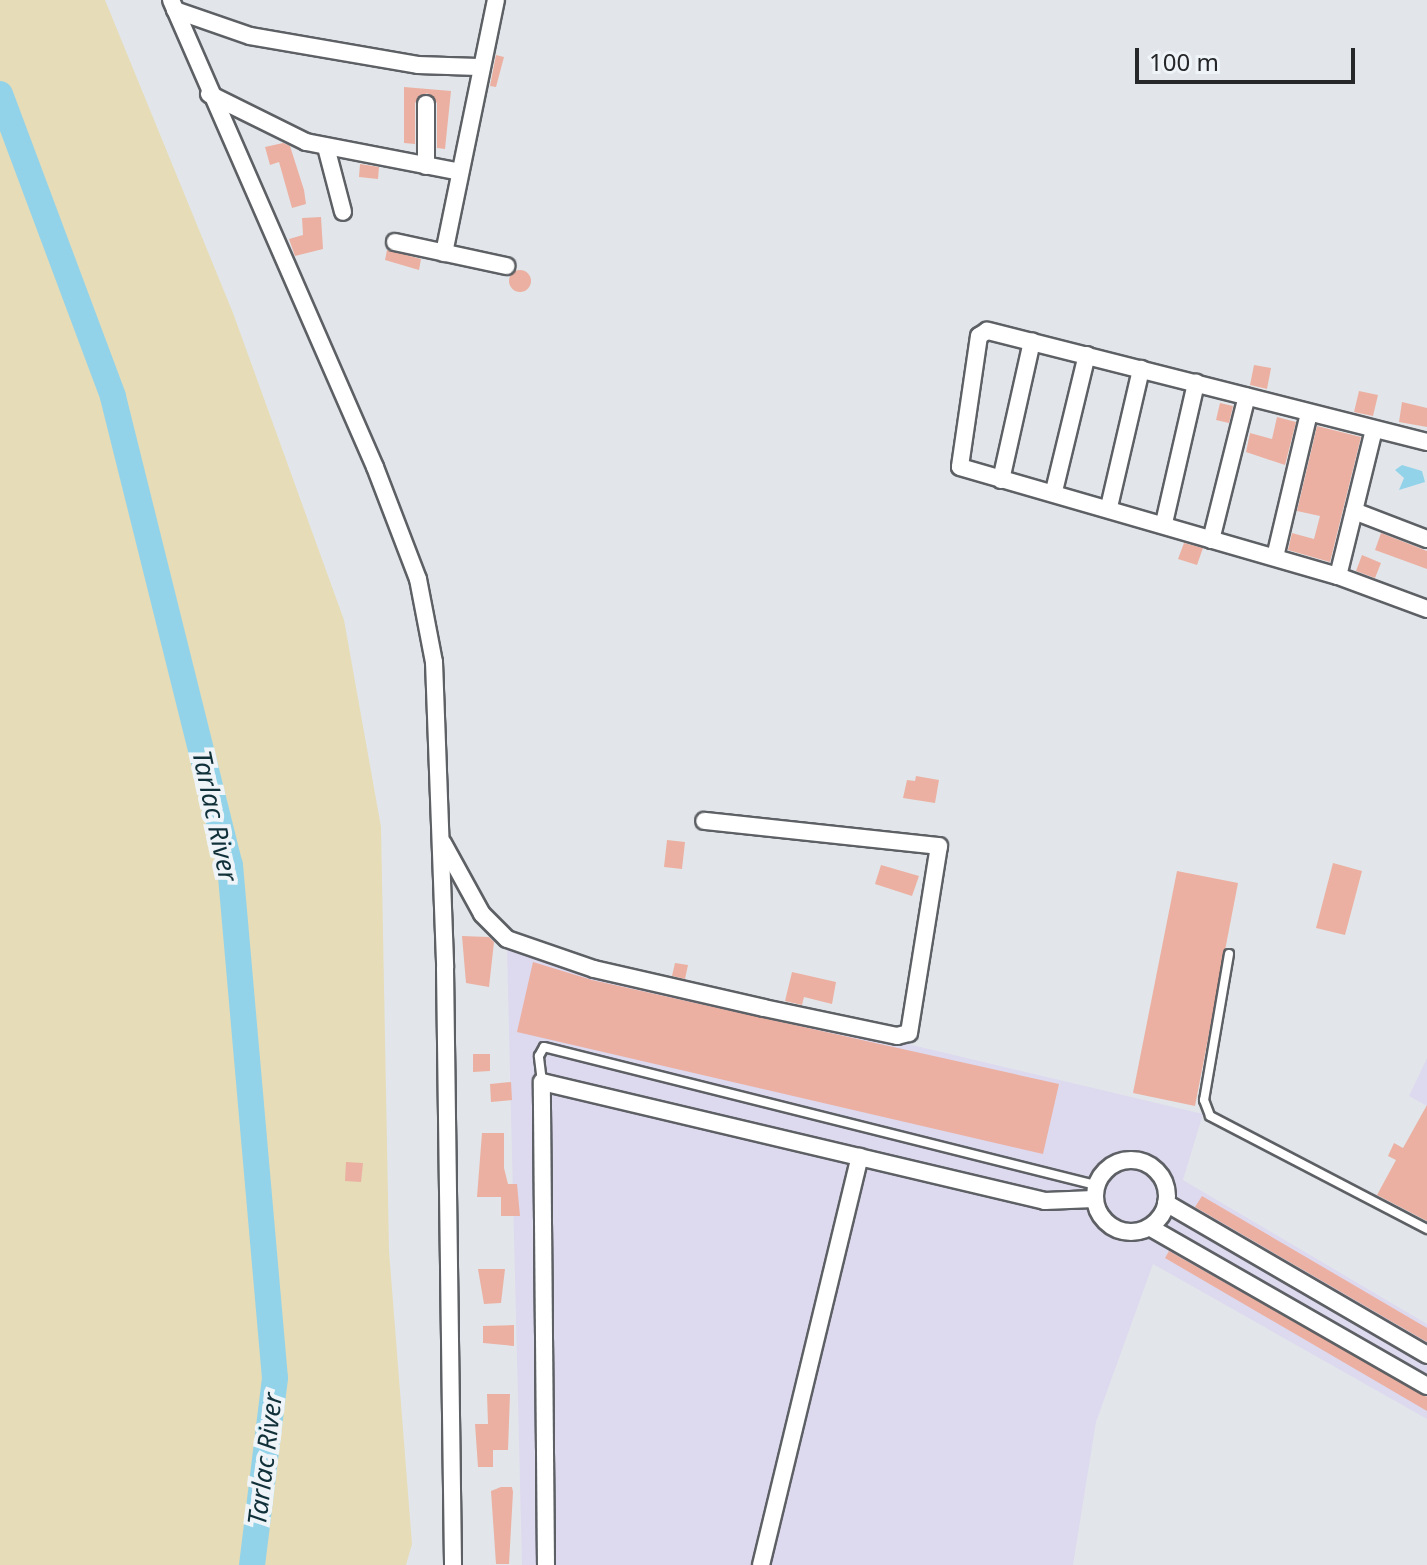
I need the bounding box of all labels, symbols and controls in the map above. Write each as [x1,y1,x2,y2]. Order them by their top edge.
scale bar [1139,32,1359,82]
text: 100 m [1149,45,1219,78]
water label: Tarlac River [186,748,244,884]
water label: Tarlac River [241,1391,289,1527]

